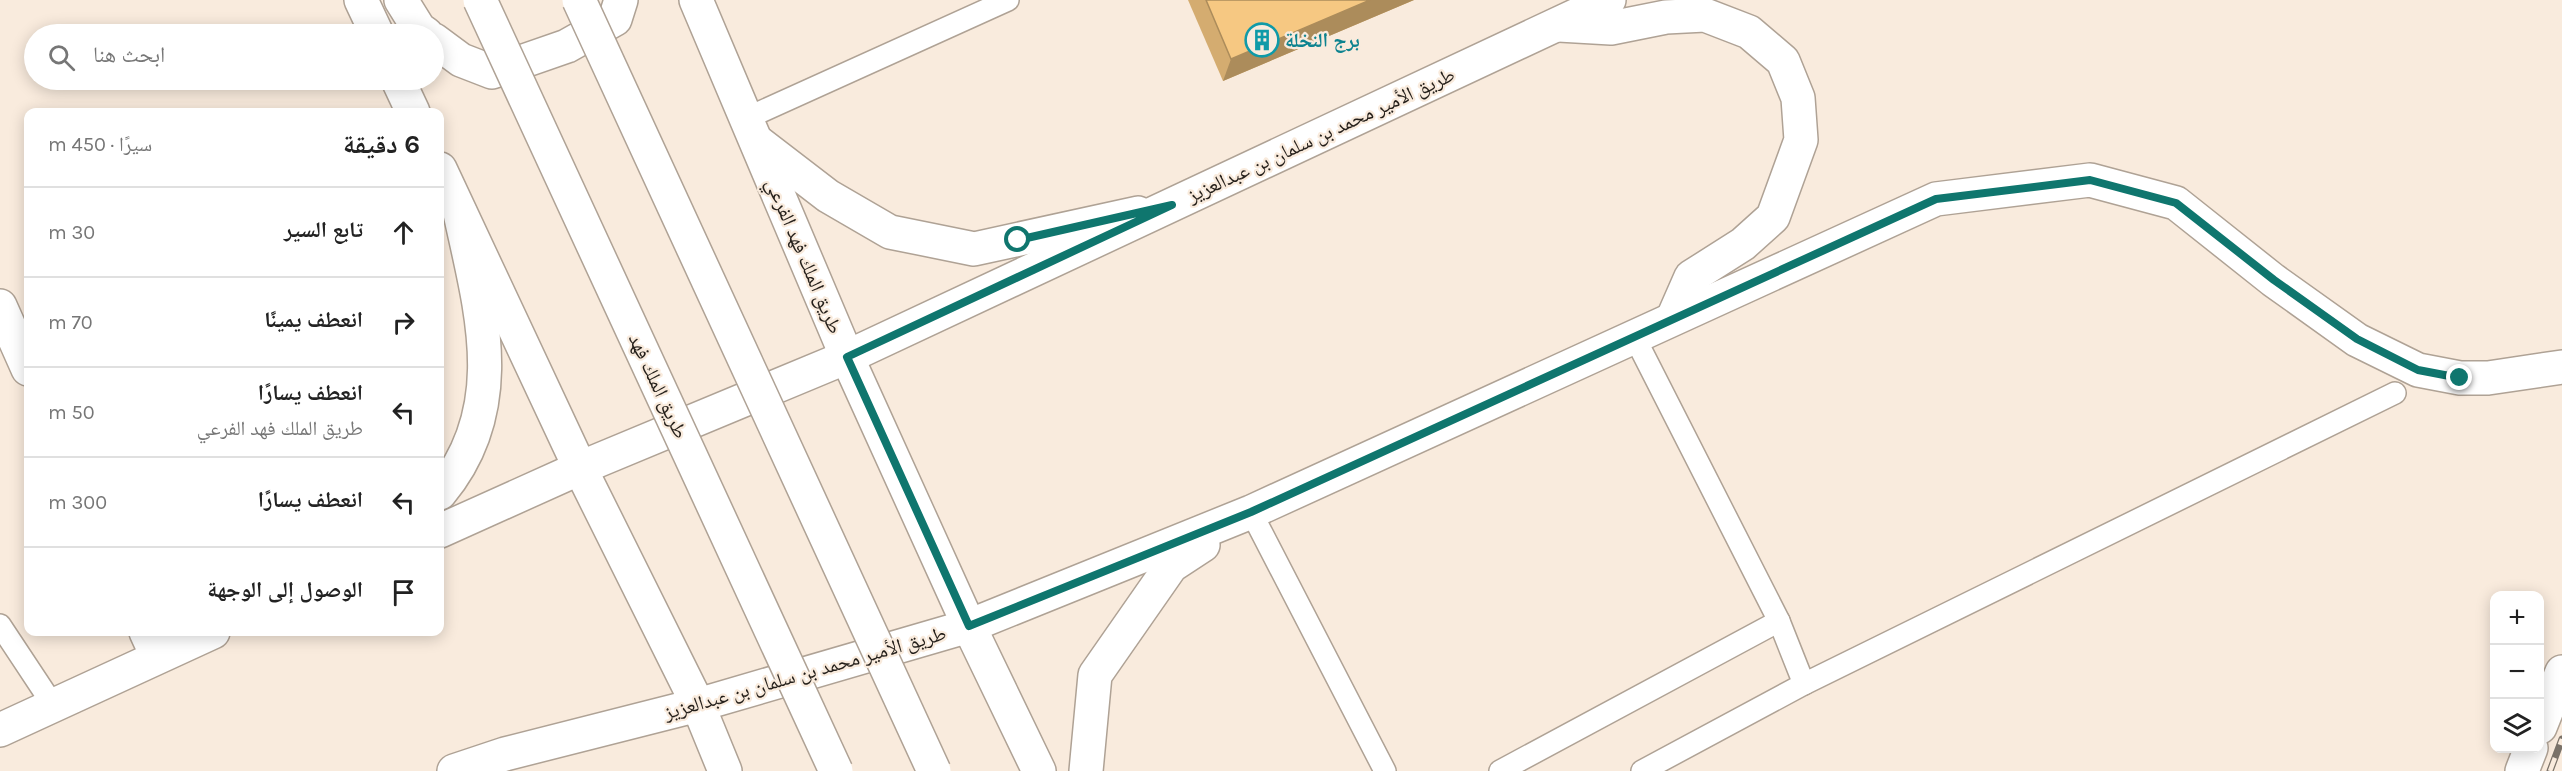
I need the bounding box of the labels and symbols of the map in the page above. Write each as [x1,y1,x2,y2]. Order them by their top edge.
building icon: برج النخلة [1244,22,1280,58]
place label: برج النخلة [1285,29,1360,53]
street label: طريق الأمير محمد بن سلمان بن عبدالعزيز [1183,63,1458,208]
street label: طريق الملك فهد الفرعي [757,175,847,339]
route start [1004,226,1030,252]
street label: طريق الملك فهد [624,330,692,442]
route end [2446,364,2472,390]
street label: طريق الأمير محمد بن سلمان بن عبدالعزيز [660,622,949,725]

